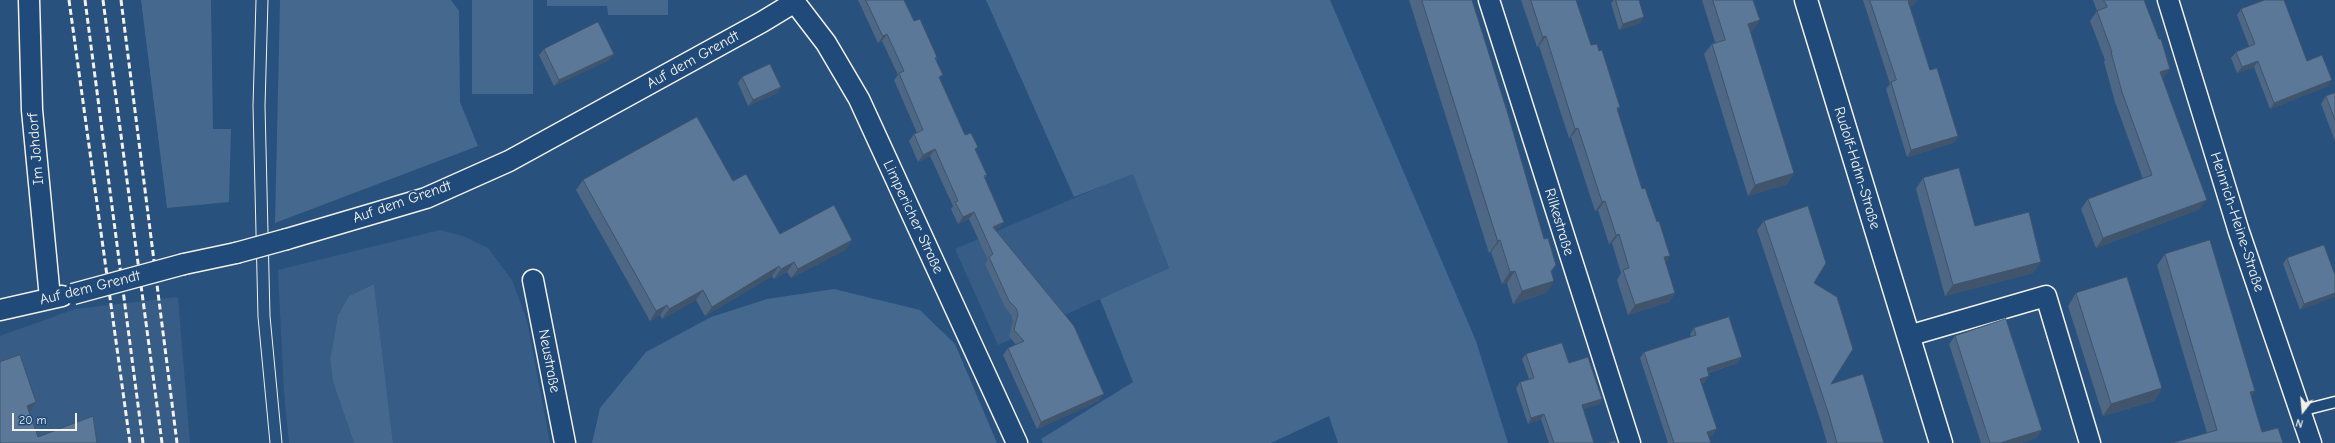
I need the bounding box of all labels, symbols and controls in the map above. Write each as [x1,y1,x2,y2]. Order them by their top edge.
street label: Auf dem Grendt [644,27,742,93]
street label: Rudolf-Hahn-Straße [1830,105,1884,231]
street label: Im Johdorf [24,112,48,186]
street label: Heinrich-Heine-Straße [2206,150,2268,294]
street label: Limpericher Straße [879,157,947,277]
street label: Auf dem Grendt [350,177,454,227]
street label: Rilkestraße [1540,186,1578,258]
street label: Auf dem Grendt [38,267,142,309]
street label: Neustraße [534,328,564,394]
north arrow [2283,391,2323,431]
scale bar [14,405,79,431]
text: 20 m [19,413,47,427]
text: N [2294,416,2305,430]

